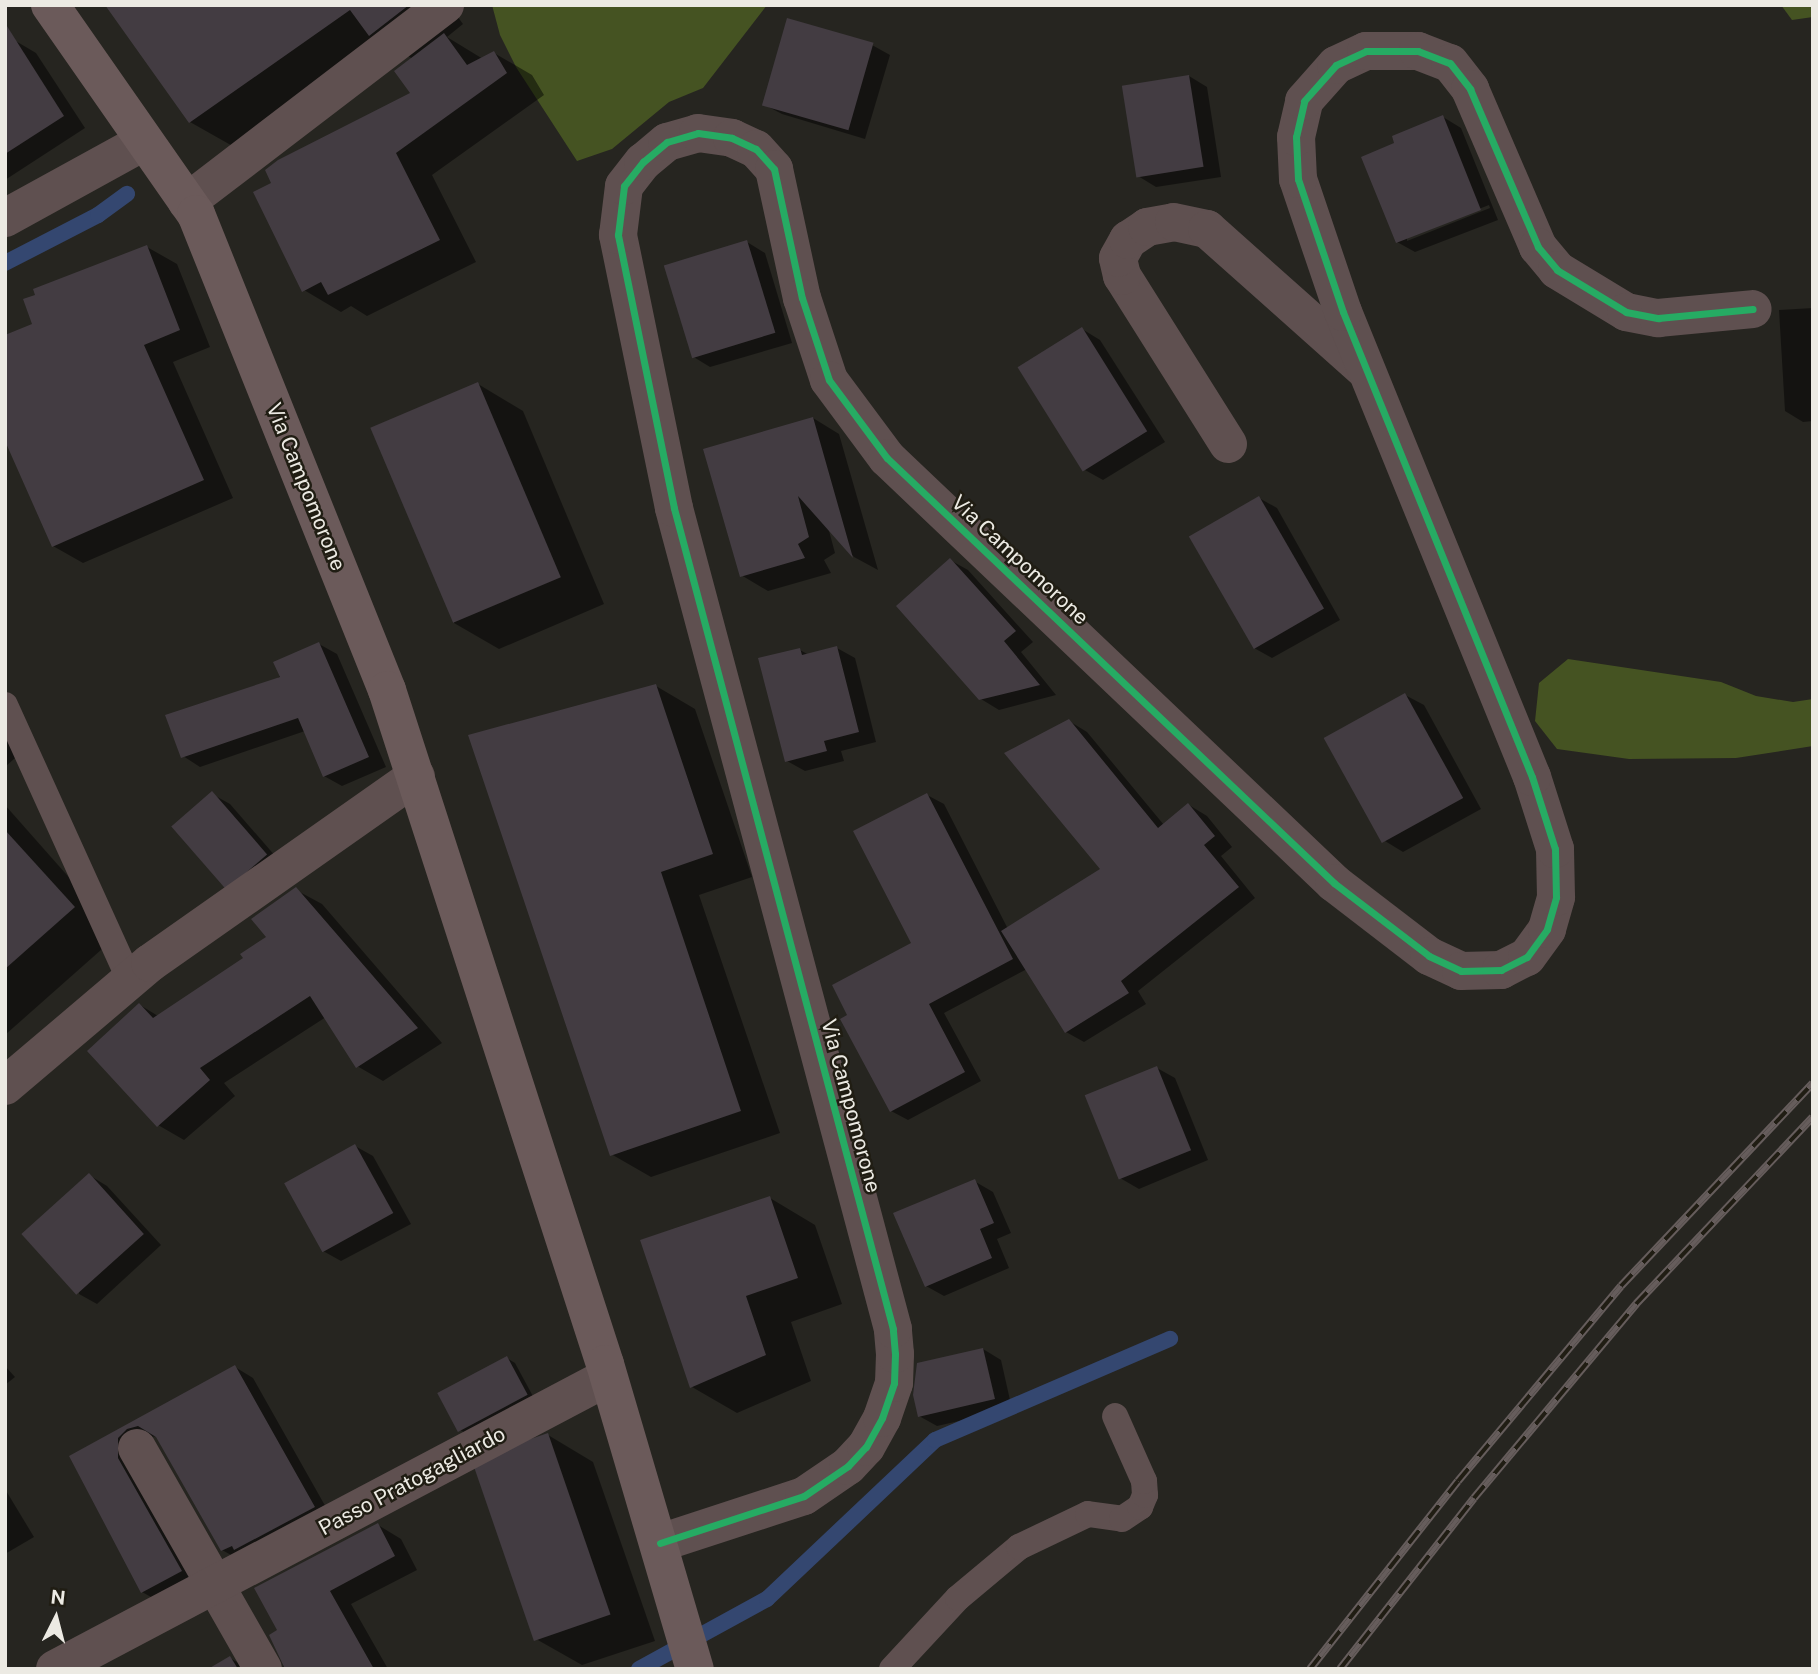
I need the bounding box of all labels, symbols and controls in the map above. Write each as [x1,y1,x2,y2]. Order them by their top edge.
street label: Via Campomorone [261,400,351,574]
street label: Via Campomorone [946,490,1094,630]
street label: Via Campomorone [816,1017,886,1195]
street label: Passo Pratogagliardo [314,1421,510,1541]
north arrow [21,1583,91,1653]
text: N [50,1585,67,1609]

